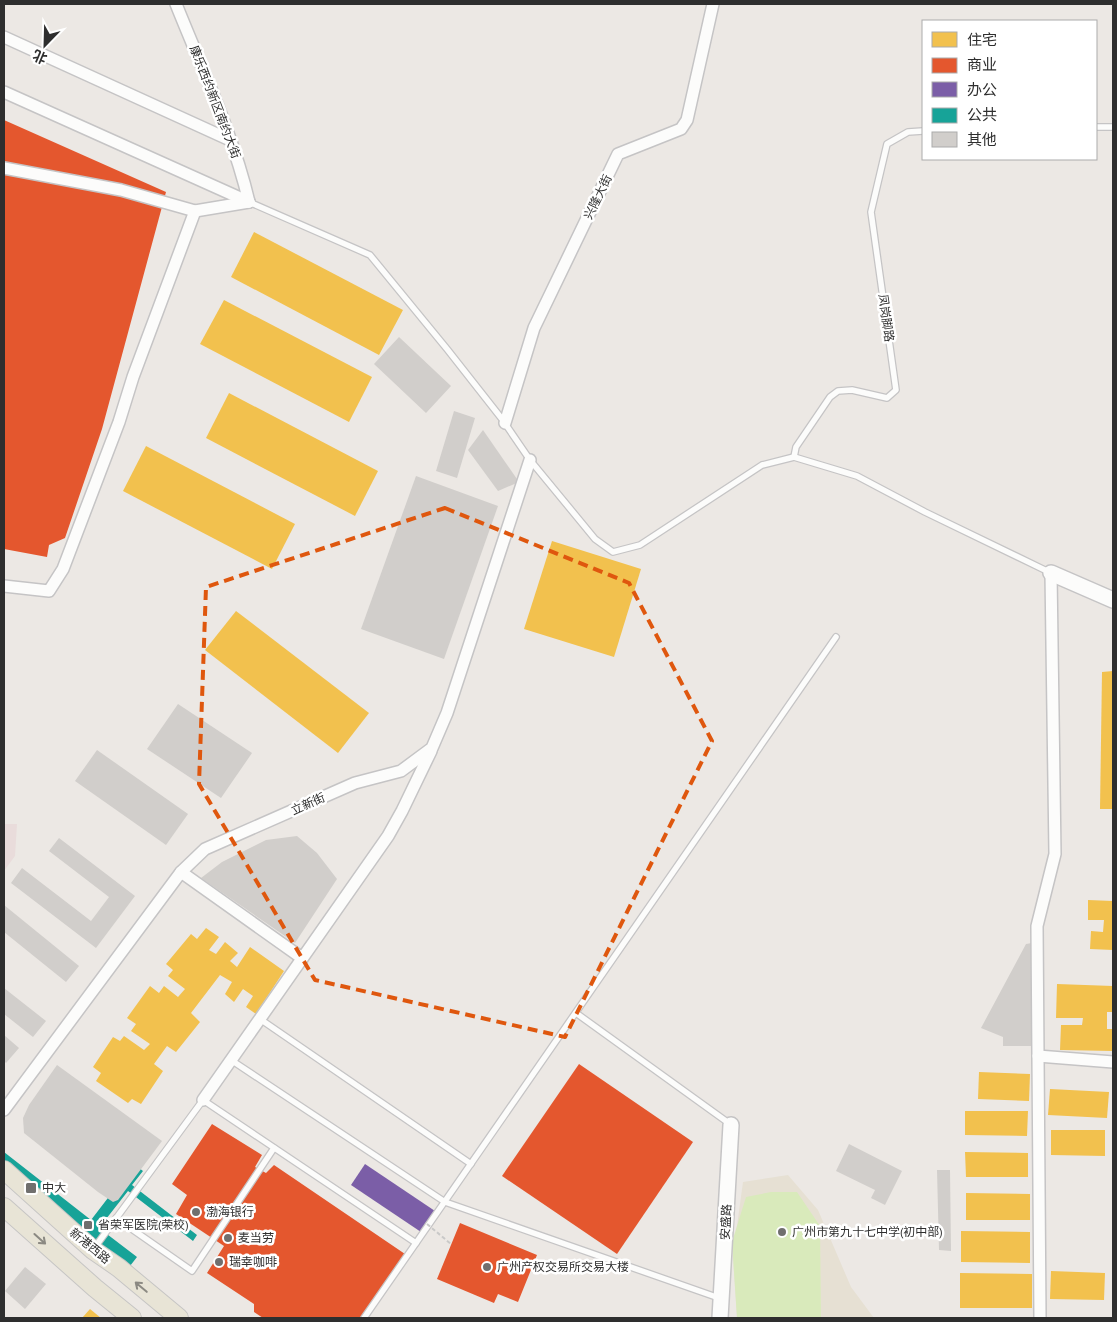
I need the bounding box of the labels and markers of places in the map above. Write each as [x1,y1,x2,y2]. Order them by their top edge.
place label: 中大 [42,1180,66,1195]
marker: 中大 [24,1181,38,1195]
place label: 渤海银行 [206,1204,254,1219]
marker: 渤海银行 [190,1206,202,1218]
place label: 省荣军医院(荣校) [98,1217,189,1232]
marker: 省荣军医院(荣校) [82,1219,94,1231]
place label: 广州市第九十七中学(初中部) [792,1224,943,1239]
marker: 广州市第九十七中学(初中部) [776,1226,788,1238]
place label: 麦当劳 [238,1230,274,1245]
marker: 麦当劳 [222,1232,234,1244]
place label: 瑞幸咖啡 [229,1254,277,1269]
marker: 瑞幸咖啡 [213,1256,225,1268]
place label: 广州产权交易所交易大楼 [497,1259,629,1274]
marker: 广州产权交易所交易大楼 [481,1261,493,1273]

